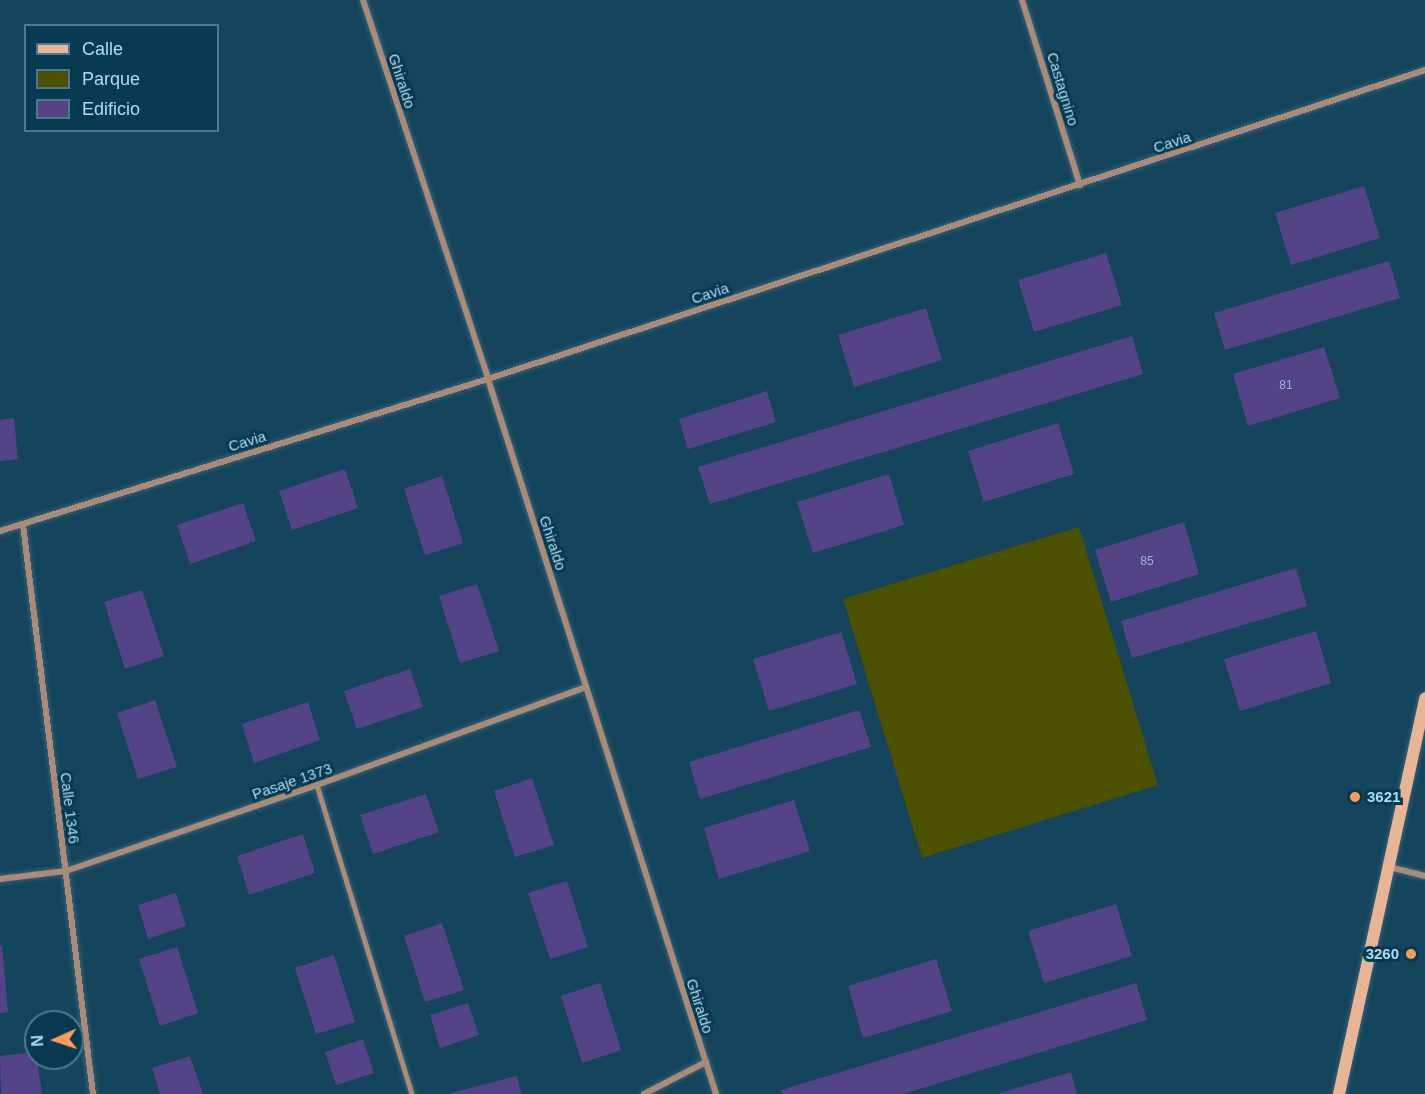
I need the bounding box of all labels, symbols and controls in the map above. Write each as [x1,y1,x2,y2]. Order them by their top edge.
legend [24,24,219,132]
text: Calle [82,39,123,59]
street label: Castagnino [1043,50,1083,128]
street label: Ghiraldo [385,51,419,111]
text: Parque [82,69,140,89]
text: Edificio [82,99,140,119]
street label: Cavia [1151,128,1193,156]
street label: Cavia [689,279,731,307]
house number: 81 [1279,379,1293,393]
street label: Cavia [226,427,268,455]
street label: Ghiraldo [536,513,570,573]
house number: 85 [1140,555,1154,569]
street label: Pasaje 1373 [250,759,334,803]
street label: Calle 1346 [57,771,83,845]
place label: 3621 [1367,788,1400,806]
marker: 3621 [1348,790,1362,804]
place label: 3260 [1366,945,1399,963]
marker: 3260 [1404,947,1418,961]
street label: Ghiraldo [683,976,717,1036]
north arrow [24,1010,84,1070]
text: N [29,1035,46,1047]

